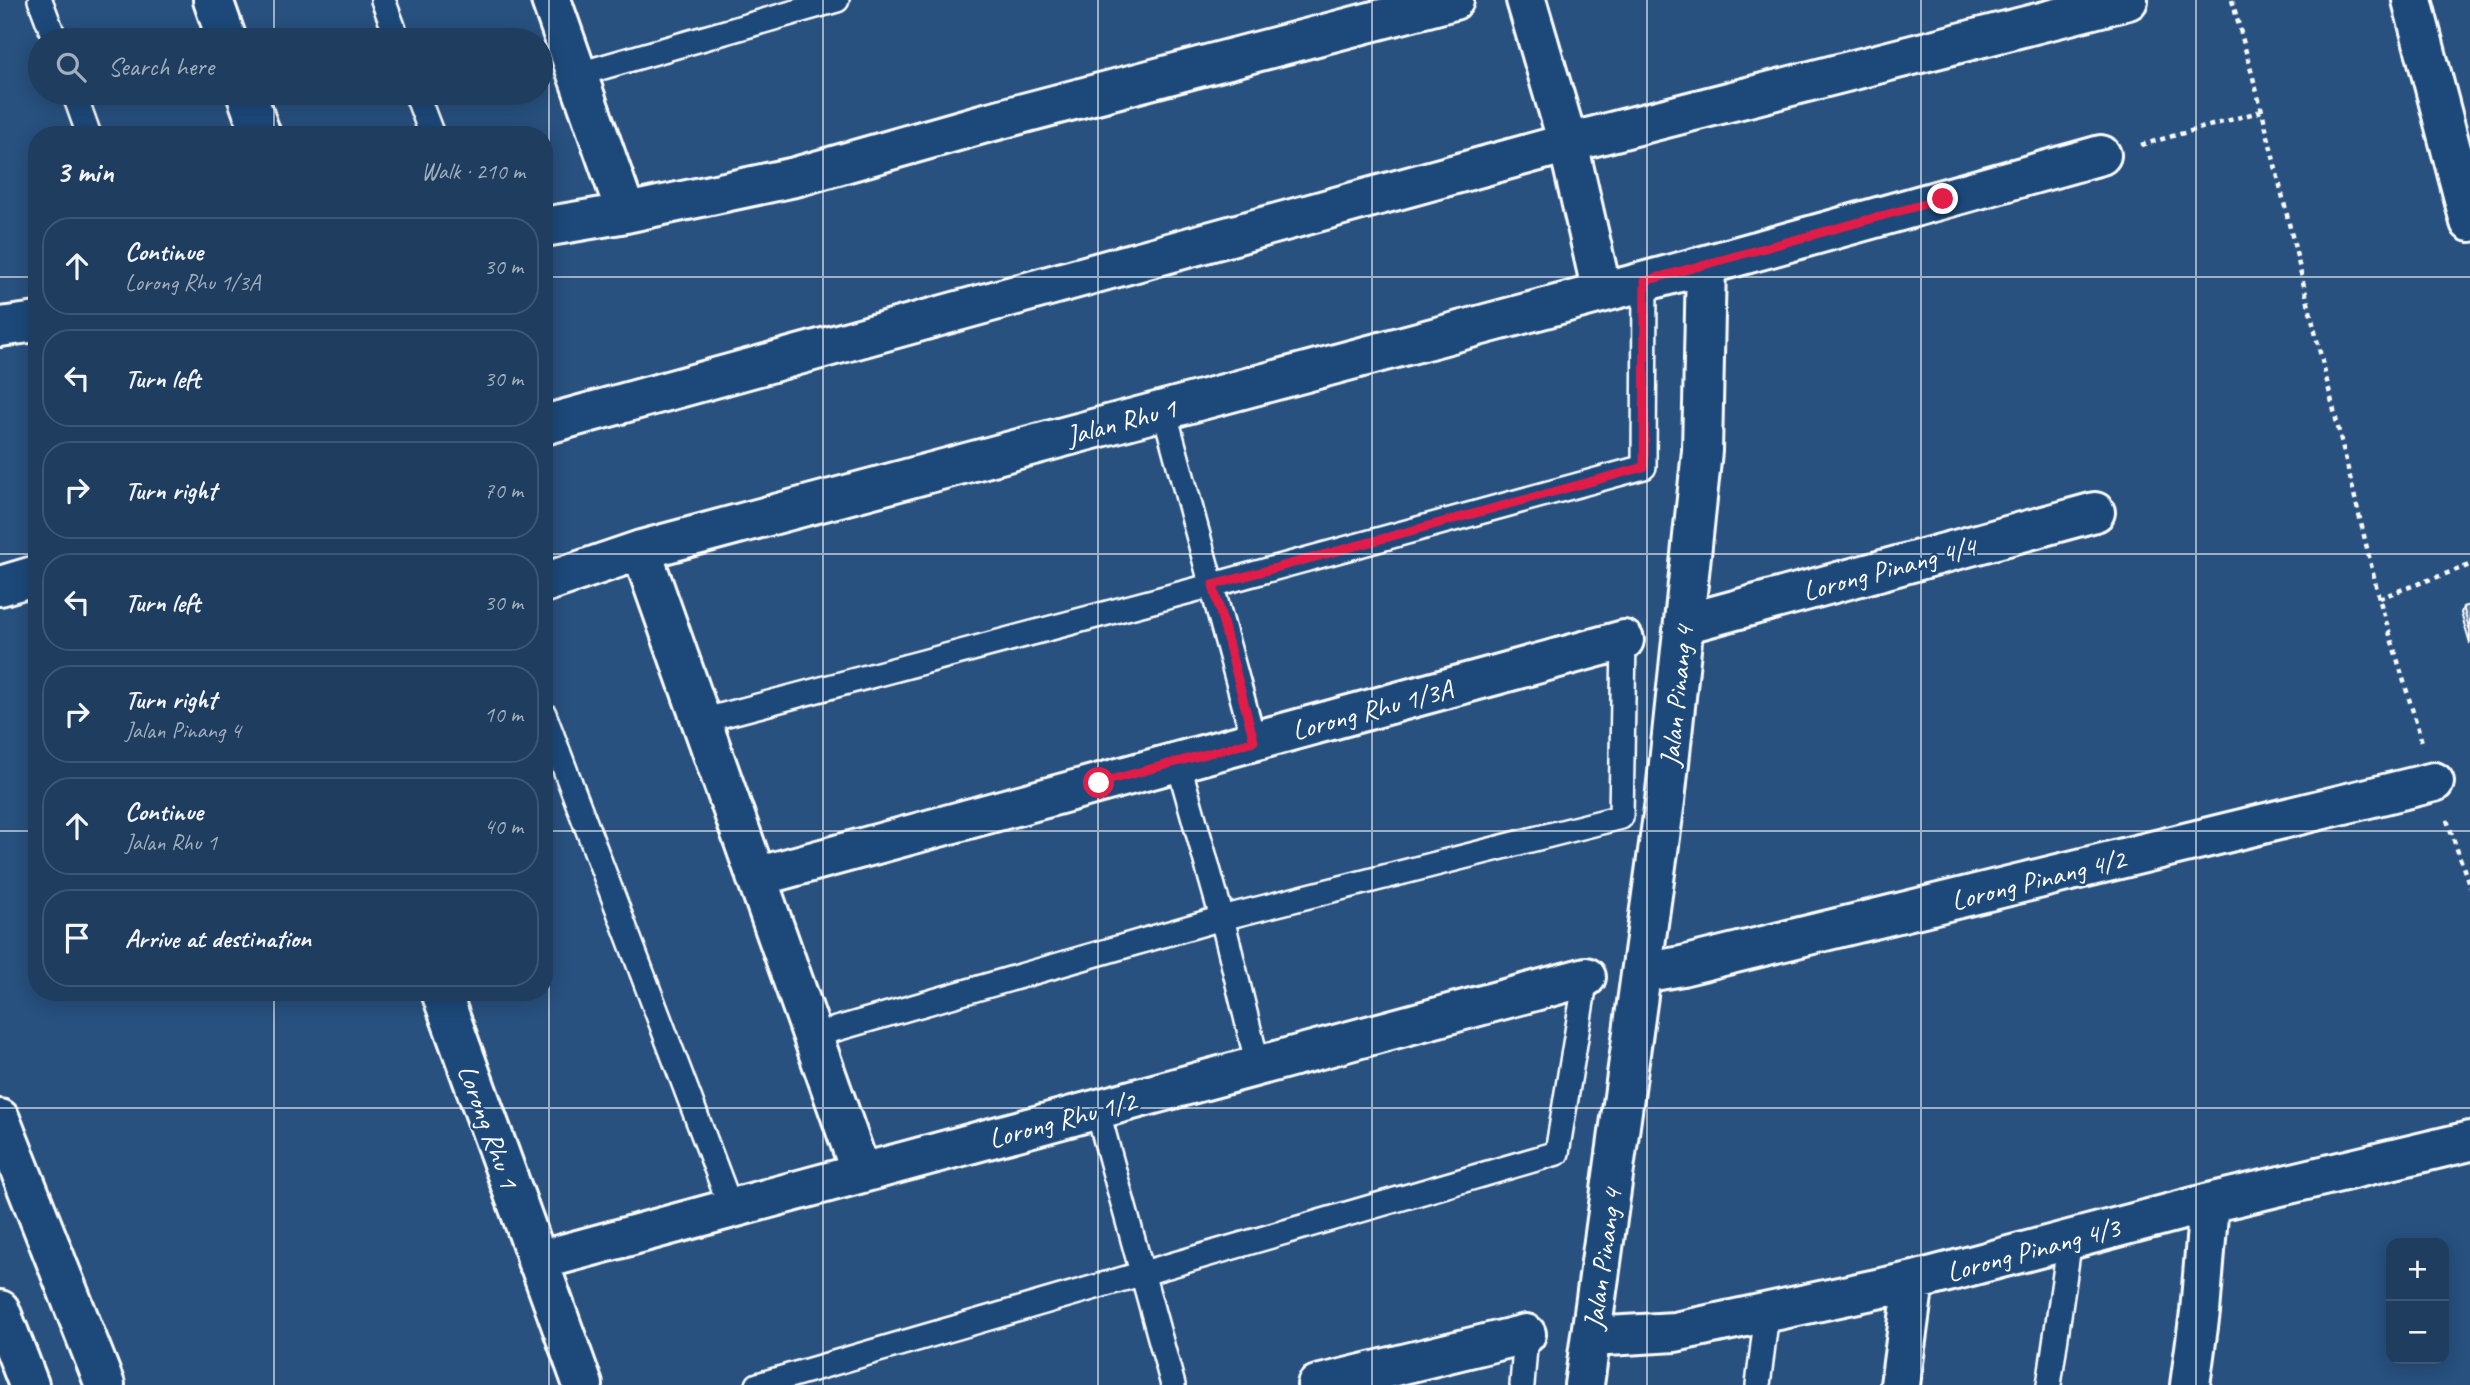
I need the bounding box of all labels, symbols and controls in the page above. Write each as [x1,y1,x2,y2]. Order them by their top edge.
search box [28,28,553,105]
icon: search [52,48,90,86]
text: Search here [108,50,214,83]
text: 3 min [56,153,113,191]
text: Walk · 210 m [421,157,525,186]
route end [1927,183,1958,214]
text: Continue [125,235,203,268]
icon: ahead [58,247,96,285]
text: 30 m [484,252,523,281]
text: Lorong Rhu 1/3A [125,268,260,297]
icon: left [58,359,96,397]
text: Turn left [125,362,200,395]
text: 30 m [484,364,523,393]
street label: Jalan Rhu 1 [1060,390,1181,453]
icon: right [58,471,96,509]
text: Turn right [125,474,216,507]
text: 70 m [484,476,523,505]
street label: Lorong Pinang 4/4 [1799,528,1982,608]
icon: left [58,583,96,621]
text: Turn left [125,586,200,619]
text: 30 m [484,588,523,617]
street label: Jalan Pinang 4 [1652,622,1702,770]
street label: Lorong Rhu 1/3A [1288,671,1458,748]
text: Turn right [125,683,216,716]
icon: right [58,695,96,733]
text: 10 m [484,700,523,729]
text: Jalan Pinang 4 [125,716,241,745]
route start [1083,767,1114,798]
text: Continue [125,795,203,828]
icon: ahead [58,807,96,845]
text: 40 m [484,812,523,841]
text: Jalan Rhu 1 [125,828,217,857]
street label: Lorong Pinang 4/2 [1948,840,2131,918]
icon: arrive [58,919,96,957]
text: Arrive at destination [125,922,311,955]
street label: Lorong Rhu 1 [450,1060,527,1194]
street label: Lorong Rhu 1/2 [985,1082,1142,1156]
street label: Jalan Pinang 4 [1575,1184,1630,1333]
street label: Lorong Pinang 4/3 [1943,1209,2126,1289]
map controls [2386,1238,2449,1364]
button: + [2386,1238,2449,1301]
button: − [2386,1301,2449,1364]

